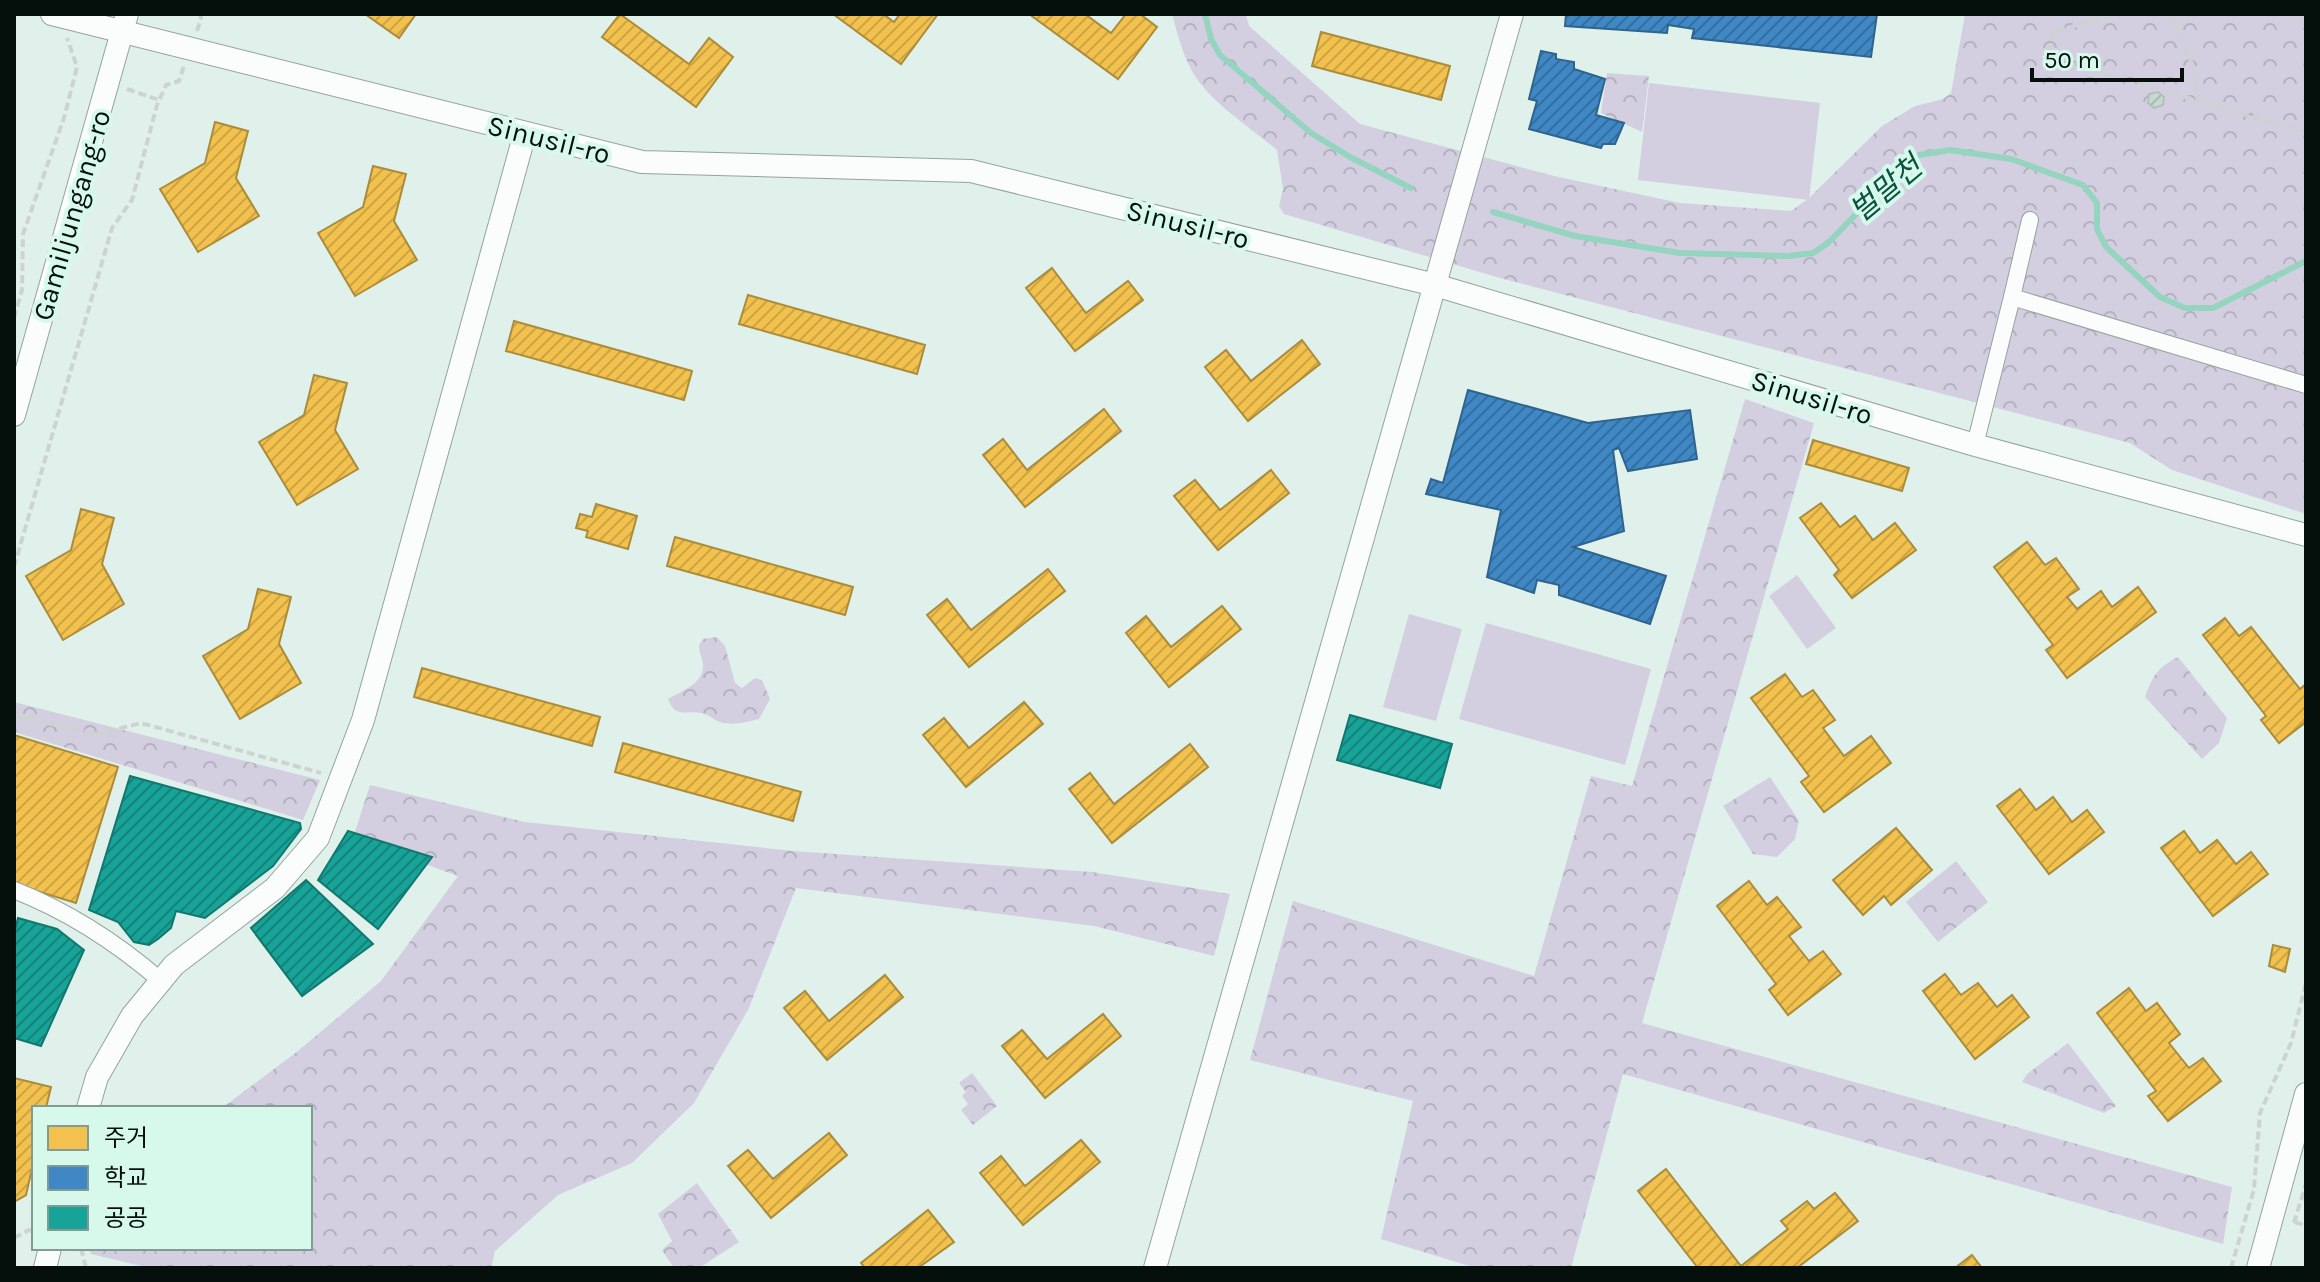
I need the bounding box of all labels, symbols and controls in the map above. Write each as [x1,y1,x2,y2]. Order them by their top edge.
scale bar [2032,32,2182,82]
text: 50 m [2044,46,2100,74]
street label: Gamiljungang-ro [26,106,117,324]
street label: Sinusil-ro [484,108,614,171]
water label: 벌말천 [1843,146,1932,229]
street label: Sinusil-ro [1123,193,1253,256]
street label: Sinusil-ro [1747,363,1877,432]
legend [32,1106,312,1250]
text: 주거 [104,1124,148,1152]
text: 학교 [104,1164,148,1192]
text: 공공 [104,1204,148,1232]

